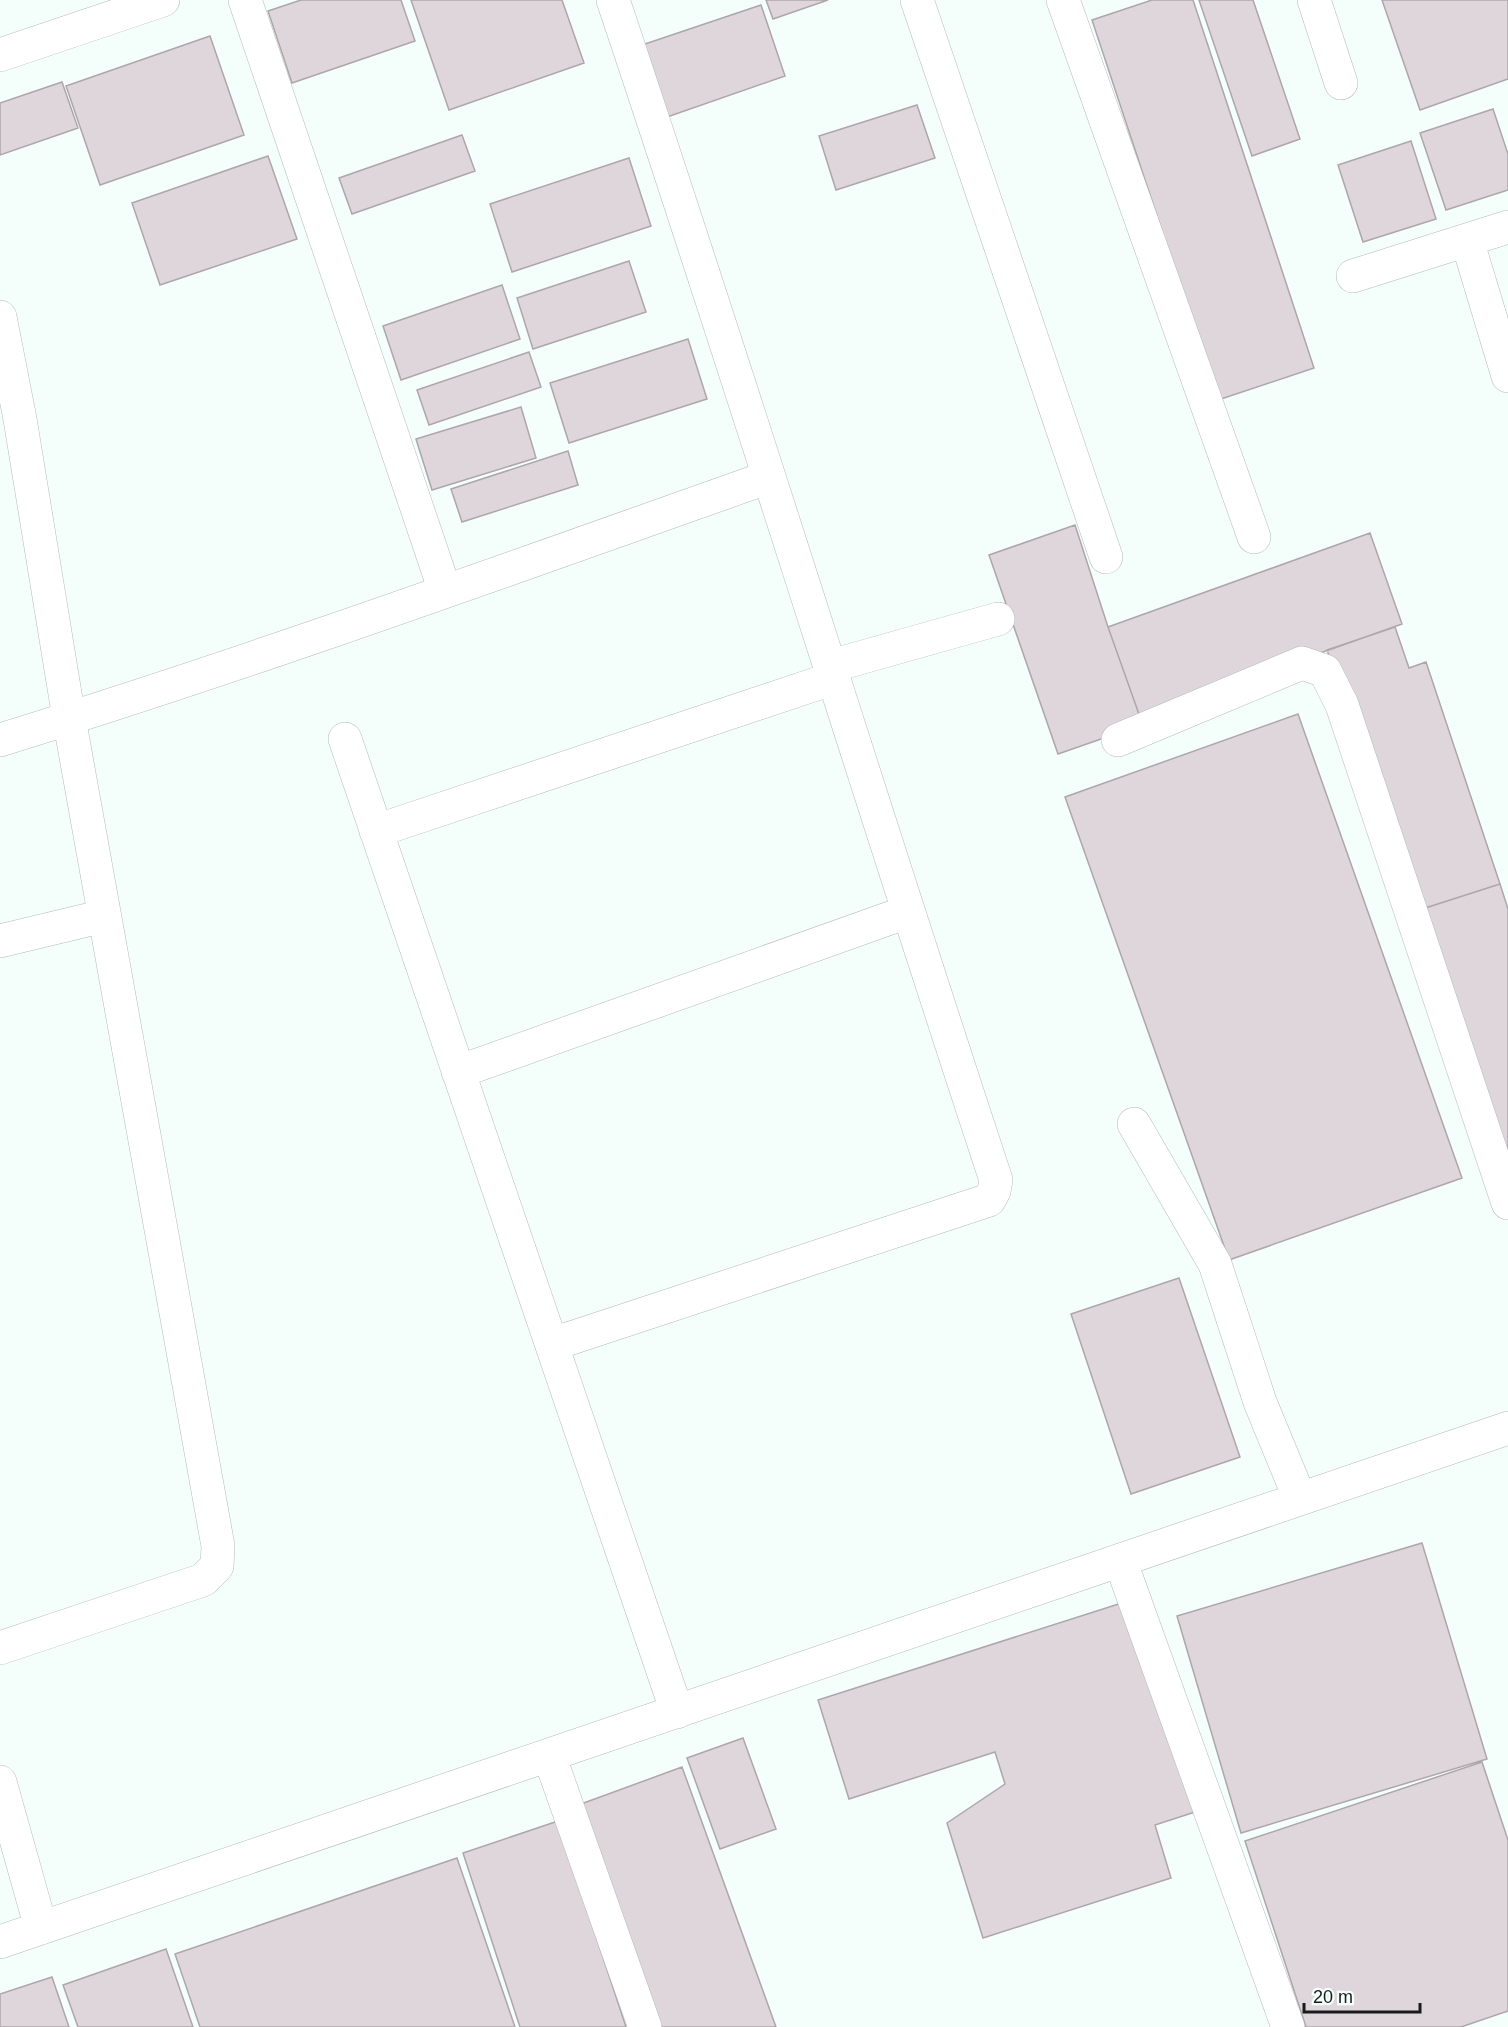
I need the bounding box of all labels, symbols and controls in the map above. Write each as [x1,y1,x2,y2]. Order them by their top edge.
scale bar [1304,1976,1420,2014]
text: 20 m [1313,1987,1353,2007]

